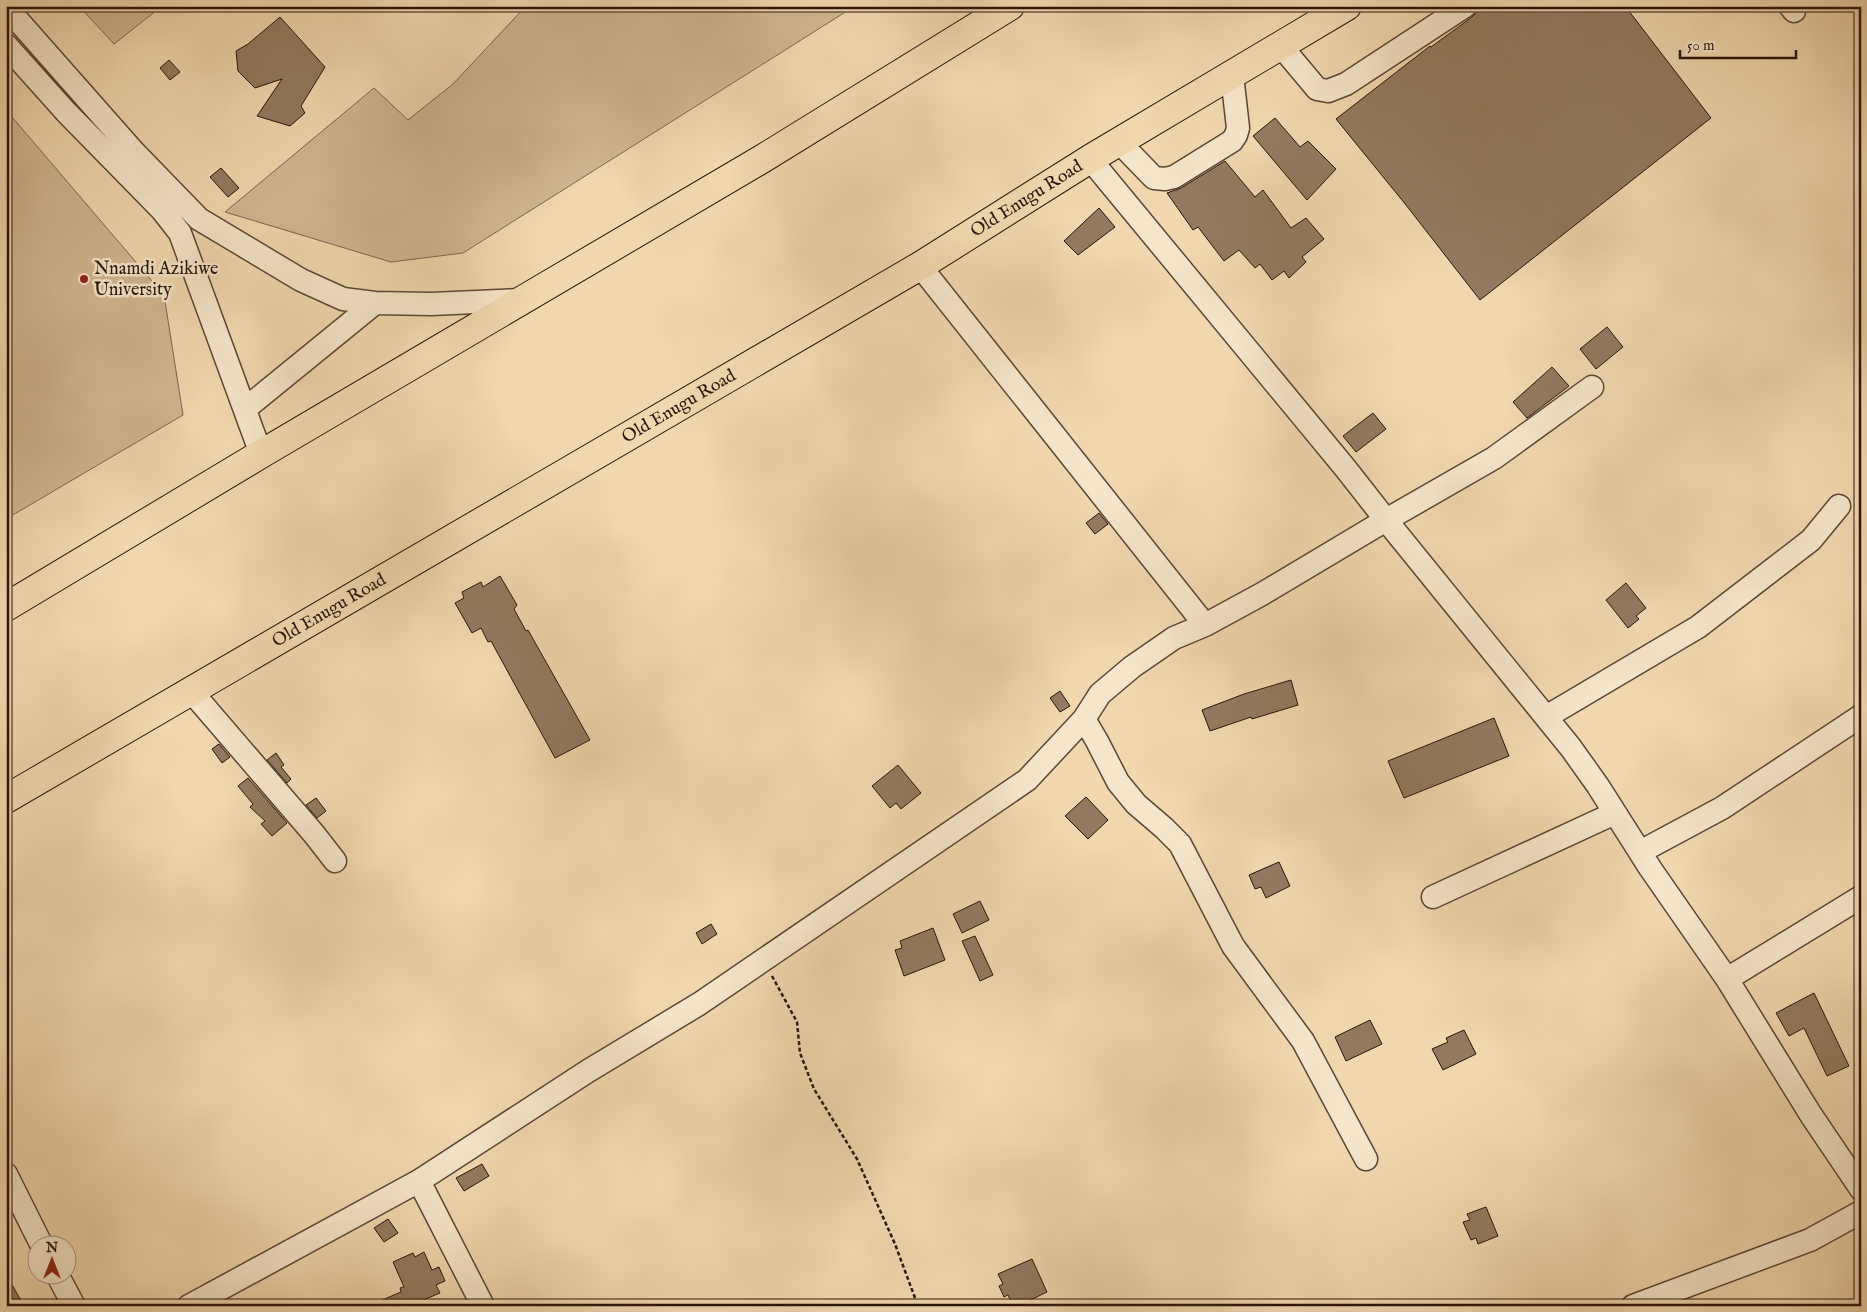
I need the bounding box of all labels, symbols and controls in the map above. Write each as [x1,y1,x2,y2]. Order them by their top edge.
scale bar [1680,28,1796,60]
text: 50 m [1687,36,1715,55]
street label: Old Enugu Road [966,155,1087,243]
place label: Nnamdi Azikiwe University [94,258,218,302]
marker: Nnamdi Azikiwe University [78,273,90,285]
street label: Old Enugu Road [618,364,741,449]
street label: Old Enugu Road [268,568,391,653]
north arrow [28,1234,78,1284]
text: N [45,1239,58,1257]

